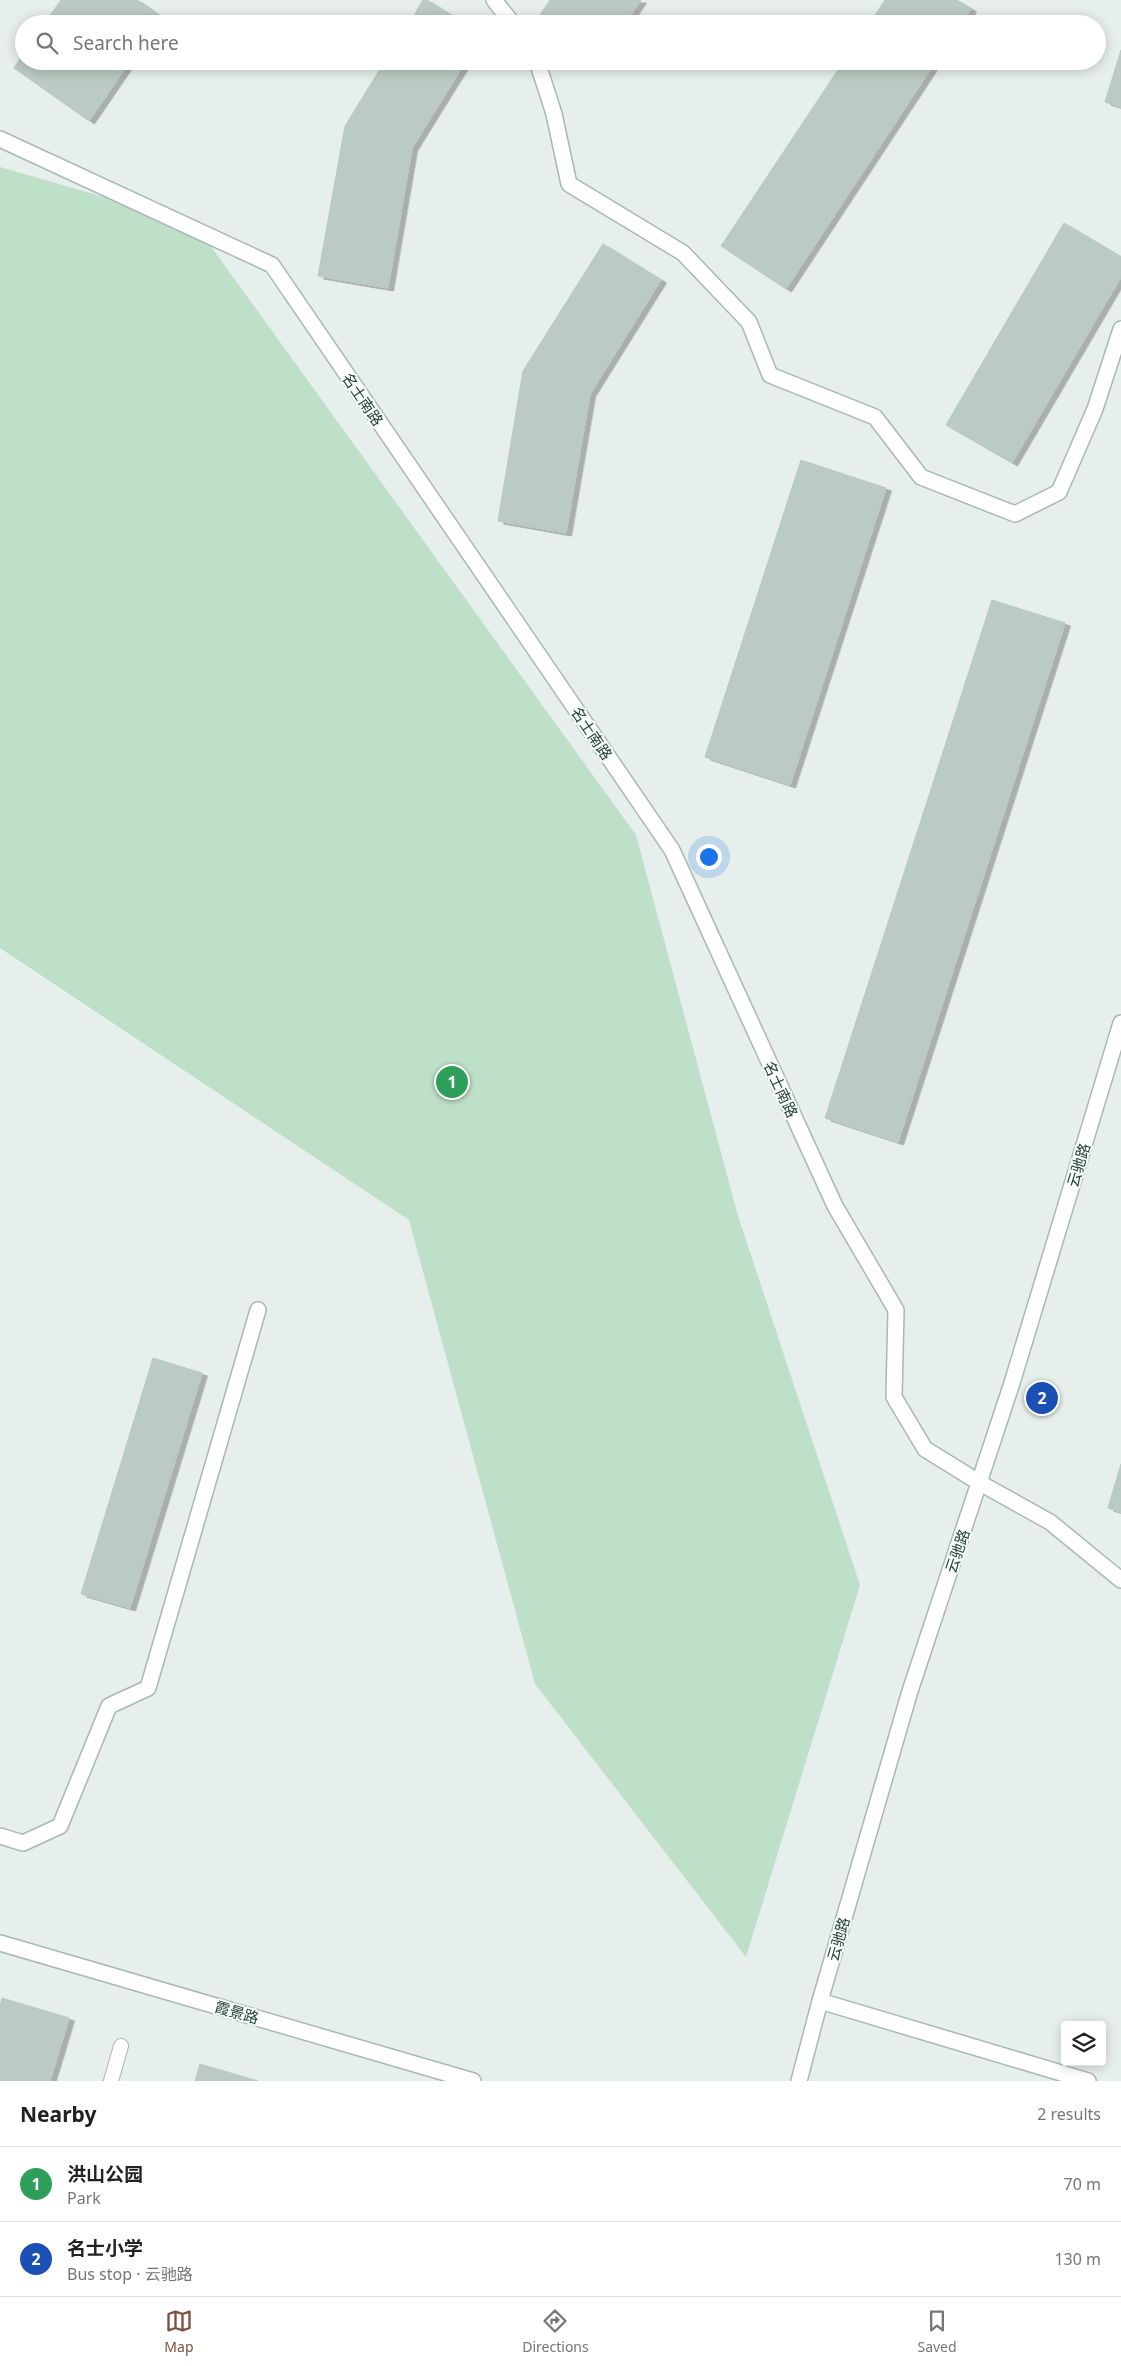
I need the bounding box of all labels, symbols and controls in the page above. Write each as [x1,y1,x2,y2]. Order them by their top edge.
search box [15,15,1106,70]
icon: search [33,29,61,57]
text: Search here [73,30,179,56]
street label: 名士南路 [338,369,388,429]
street label: 名士南路 [567,703,617,763]
your location [696,844,722,870]
street label: 名士南路 [759,1058,803,1120]
pin: 1 [436,1063,468,1101]
street label: 云驰路 [1062,1141,1094,1189]
pin: 2 [1026,1379,1058,1417]
street label: 云驰路 [940,1526,974,1576]
street label: 云驰路 [822,1915,854,1963]
street label: 霞景路 [213,1996,261,2028]
map controls [1061,2021,1106,2066]
button: layers [1061,2021,1106,2066]
text: Nearby [20,2100,96,2128]
text: 2 results [1037,2103,1101,2125]
text: 洪山公园 [67,2161,143,2187]
text: 1 [31,2173,41,2195]
text: 70 m [1064,2173,1101,2195]
text: Park [67,2187,101,2209]
text: 名士小学 [67,2235,143,2261]
text: 2 [31,2248,41,2270]
text: 130 m [1054,2248,1101,2270]
text: Bus stop · 云驰路 [67,2263,193,2285]
tab: Map [164,2307,194,2356]
tab: Directions [522,2307,589,2356]
tab: Saved [917,2307,957,2356]

